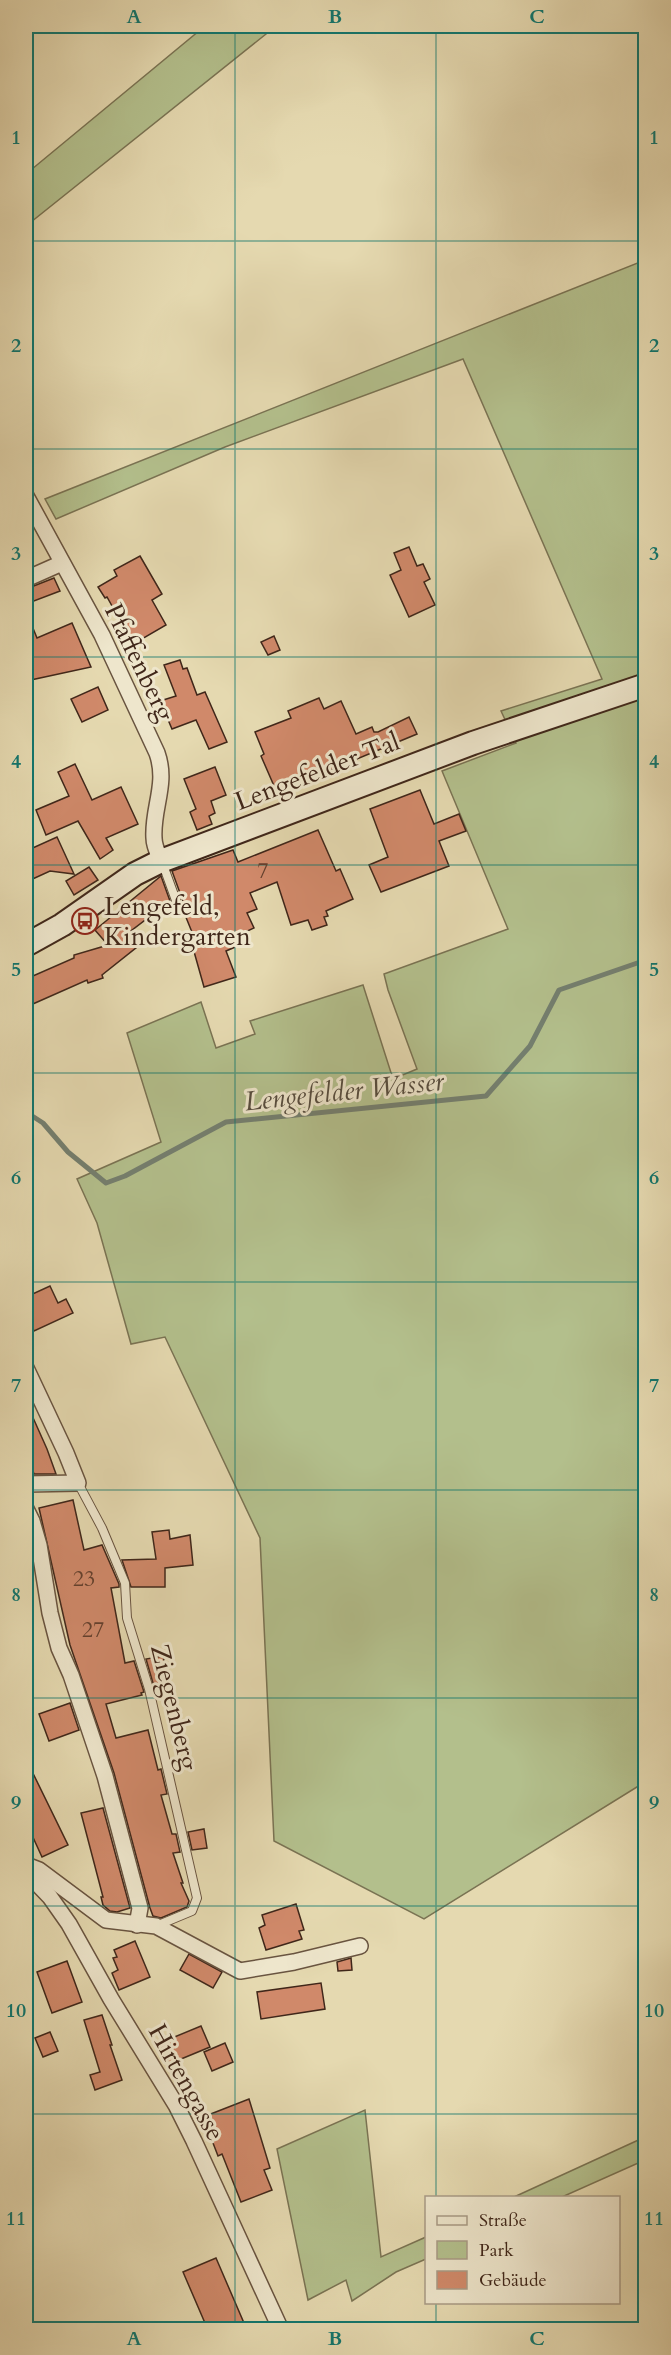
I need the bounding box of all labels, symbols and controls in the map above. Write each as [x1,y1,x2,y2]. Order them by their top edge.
text: A [126,3,142,30]
text: B [328,3,342,30]
text: C [529,3,545,30]
text: 1 [11,124,21,151]
text: 1 [649,124,659,151]
text: 2 [11,332,21,359]
text: 2 [649,332,659,359]
text: 3 [11,540,21,567]
text: 3 [649,540,659,567]
street label: Pfaffenberg [96,598,183,727]
street label: Lengefelder Tal [230,724,405,819]
text: 4 [11,748,21,775]
text: 4 [649,748,659,775]
house number: 7 [257,856,269,886]
place label: Lengefeld, Kindergarten [104,889,251,954]
bus stop icon: Lengefeld, Kindergarten [70,906,100,936]
text: 5 [11,956,21,983]
text: 5 [649,956,659,983]
water label: Lengefelder Wasser [243,1063,447,1120]
text: 6 [11,1164,21,1191]
text: 6 [649,1164,659,1191]
text: 7 [11,1372,21,1399]
text: 7 [649,1372,659,1399]
house number: 23 [73,1564,95,1594]
text: 8 [11,1581,21,1608]
text: 8 [649,1581,659,1608]
house number: 27 [82,1615,104,1645]
street label: Ziegenberg [142,1640,207,1774]
text: 9 [11,1789,21,1816]
text: 9 [649,1789,659,1816]
text: 10 [6,1997,26,2024]
text: 10 [644,1997,664,2024]
street label: Hirtengasse [140,2018,233,2147]
legend [425,2196,620,2304]
text: 11 [6,2205,26,2232]
text: 11 [644,2205,664,2232]
text: Straße [479,2208,527,2233]
text: Park [479,2238,514,2263]
text: Gebäude [479,2268,547,2293]
text: A [126,2325,142,2352]
text: B [328,2325,342,2352]
text: C [529,2325,545,2352]

